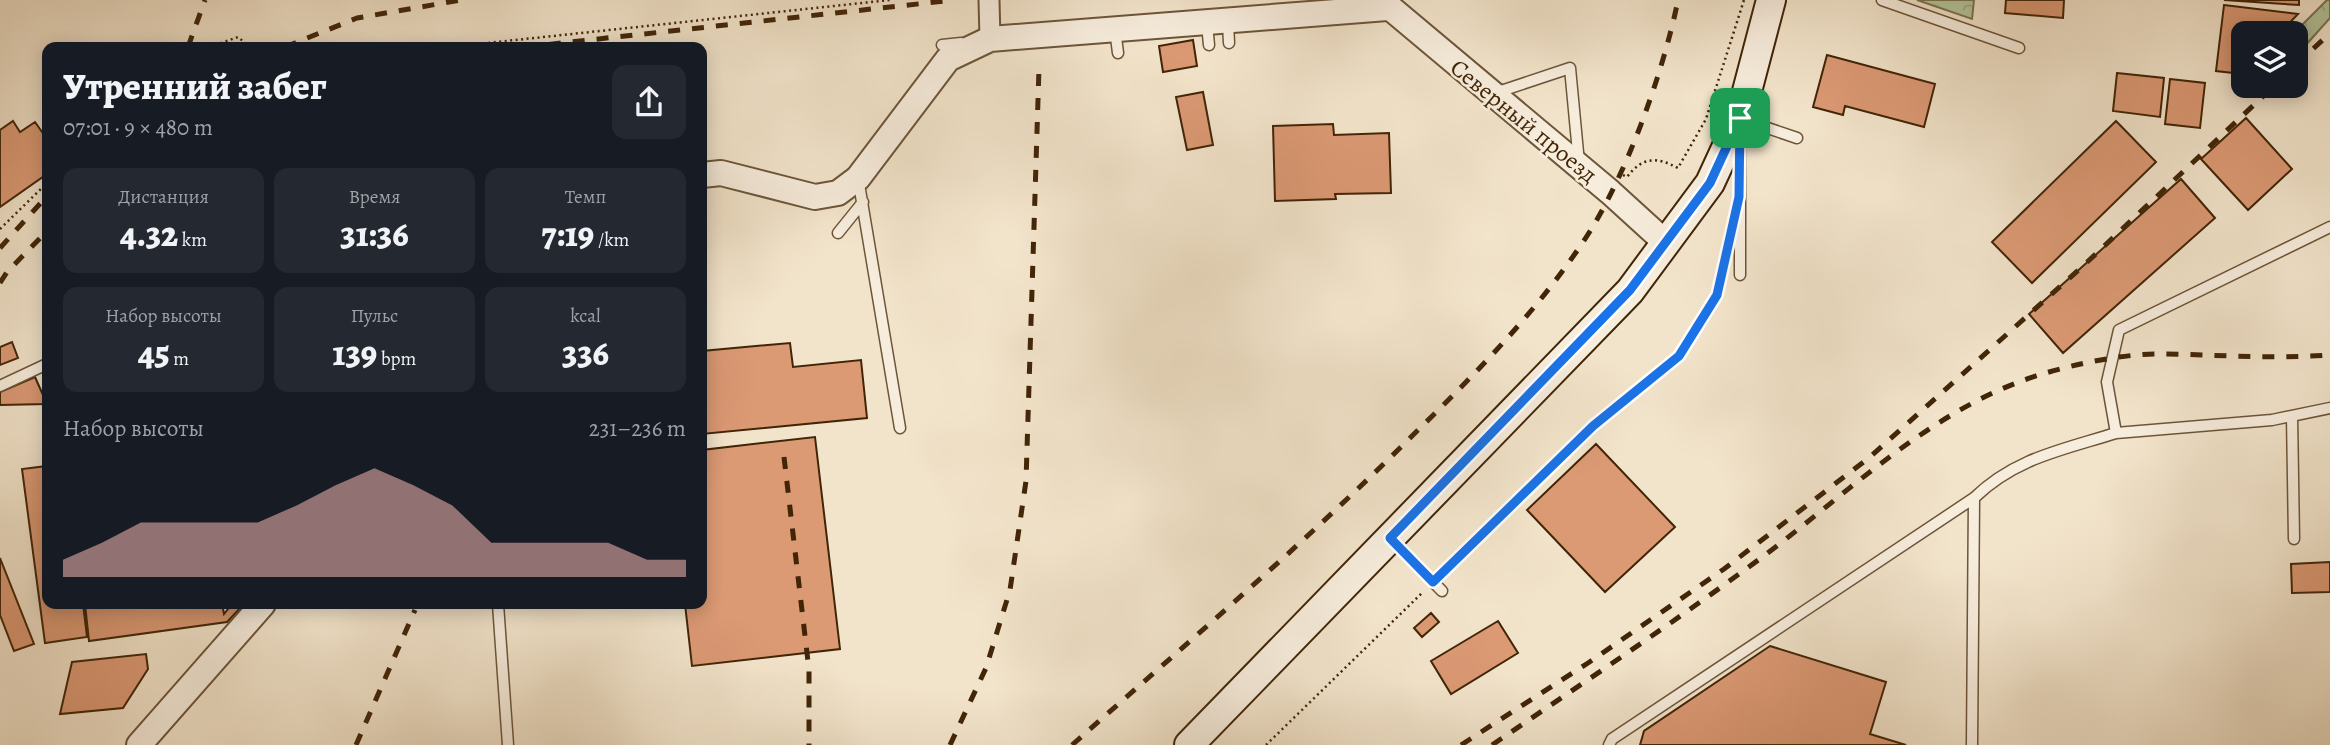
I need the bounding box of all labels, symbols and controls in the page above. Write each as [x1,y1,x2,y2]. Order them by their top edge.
map controls [2231,21,2308,98]
button: layers [2231,21,2308,98]
street label: Северный проезд [1444,52,1604,190]
text: Утренний забег [63,60,327,112]
button: share [612,65,686,139]
pin [1710,88,1770,148]
icon: arrive [1721,99,1759,137]
text: 07:01 · 9 × 480 m [63,112,213,143]
text: Дистанция [118,184,209,210]
text: Время [349,184,400,210]
text: Темп [565,184,606,210]
text: 4.32 [120,210,178,258]
text: 31:36 [340,210,409,258]
text: 7:19 [542,210,594,258]
text: km [178,227,207,253]
text: /km [594,227,629,253]
text: Набор высоты [105,303,222,329]
text: Пульс [351,303,398,329]
text: kcal [570,303,601,329]
text: 45 [138,329,170,377]
text: 139 [333,329,377,377]
text: 336 [562,329,609,377]
text: m [170,346,189,372]
text: bpm [377,346,416,372]
text: Набор высоты [63,413,204,444]
text: 231–236 m [589,413,686,444]

